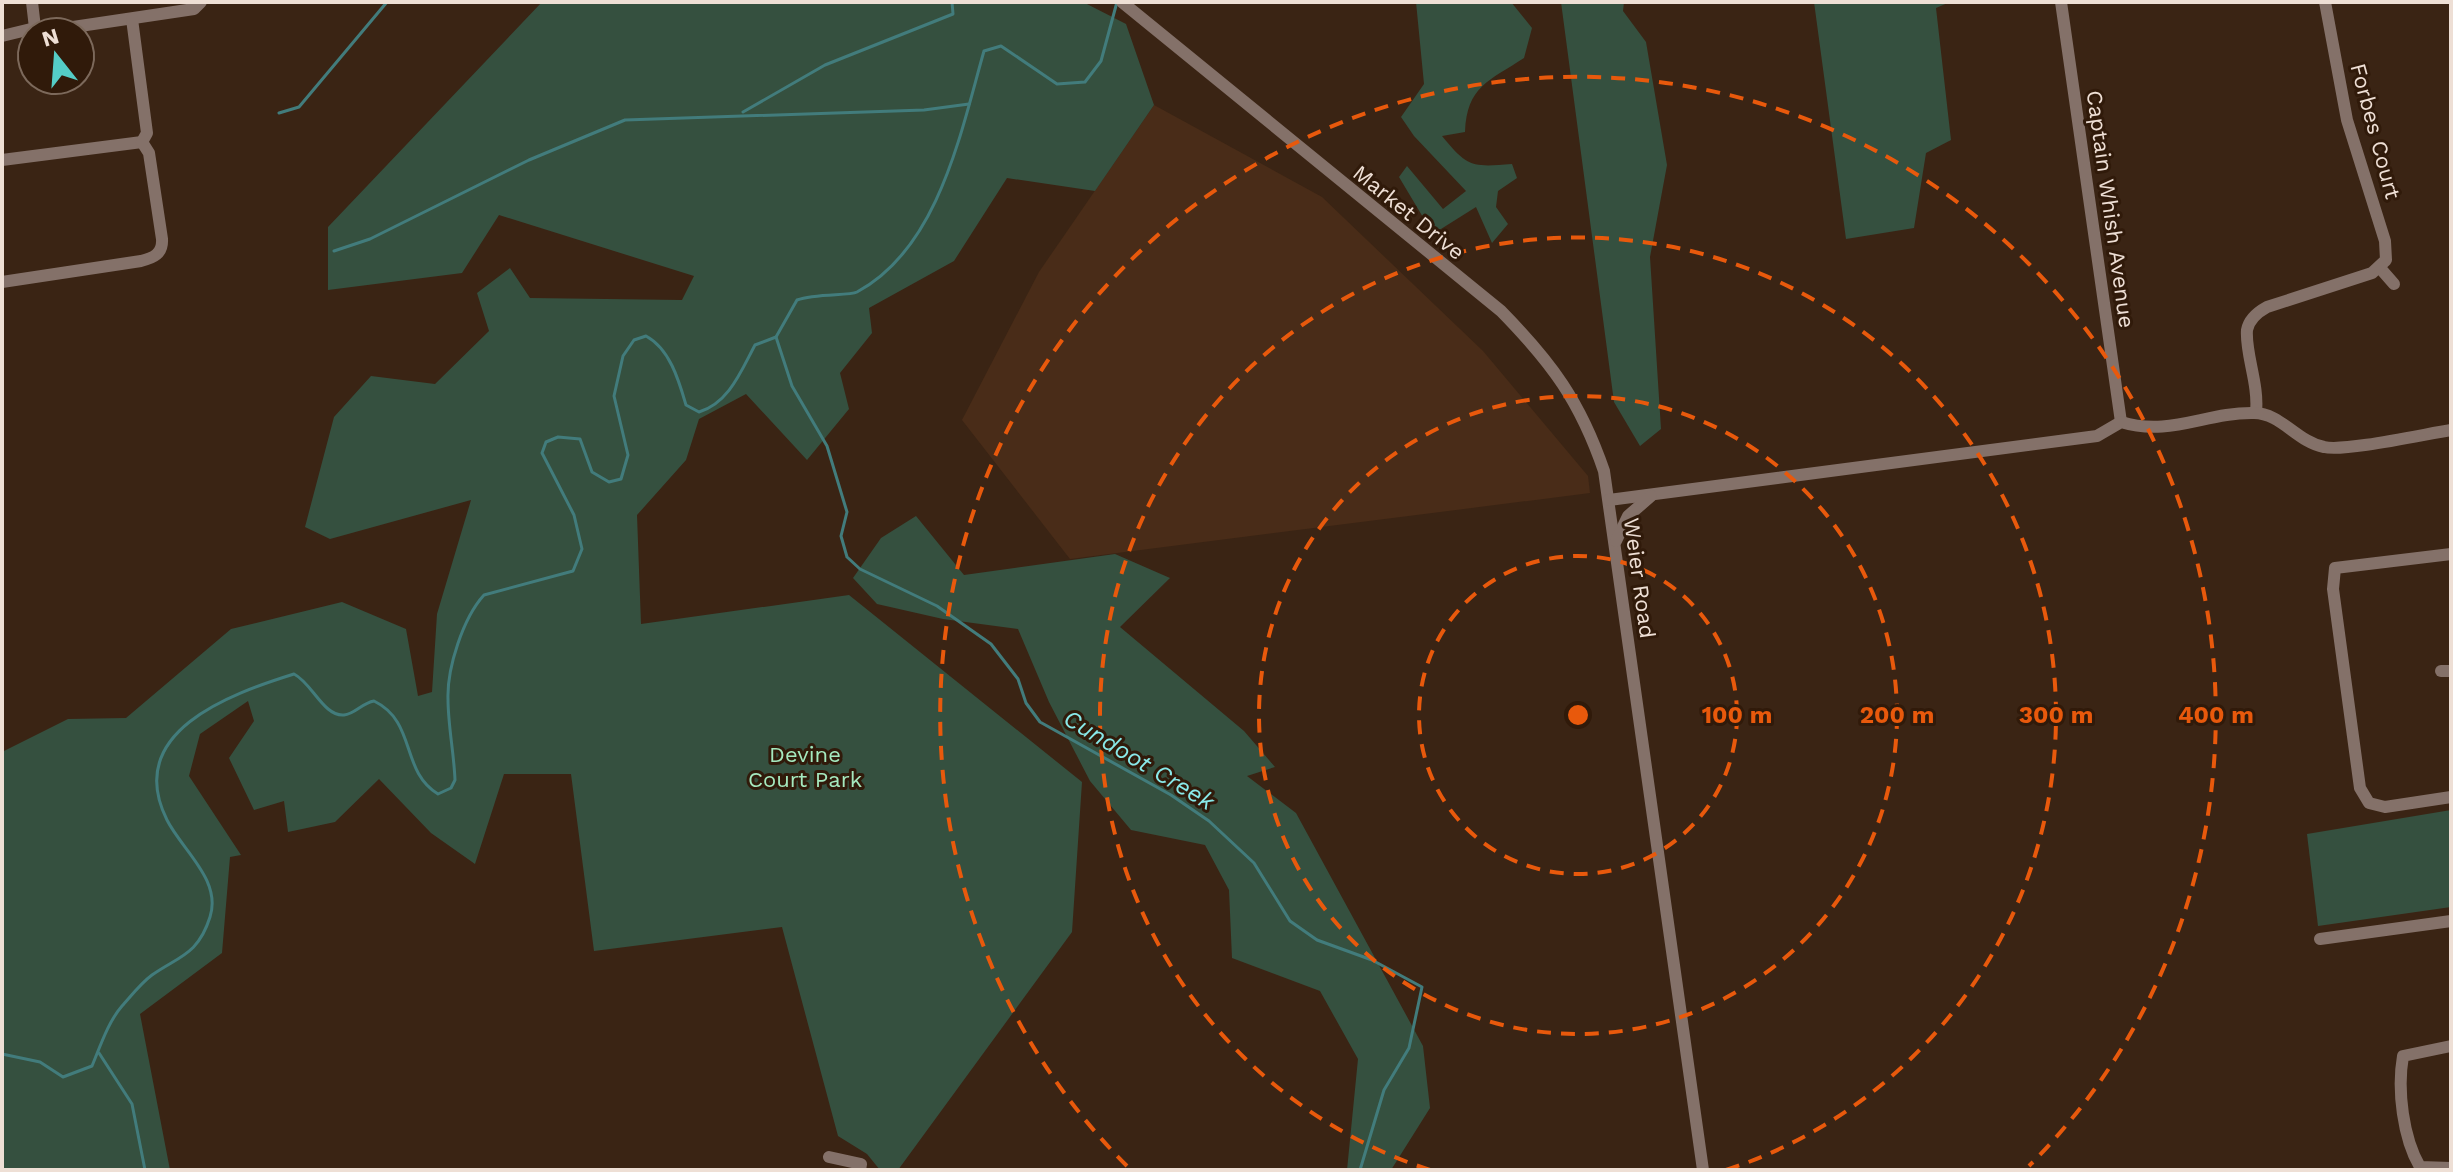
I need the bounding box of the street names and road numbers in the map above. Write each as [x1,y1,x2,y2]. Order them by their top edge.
street label: Forbes Court [2345,61,2406,202]
street label: Captain Whish Avenue [2081,89,2140,329]
street label: Market Drive [1348,160,1469,265]
street label: Weier Road [1619,516,1660,640]

